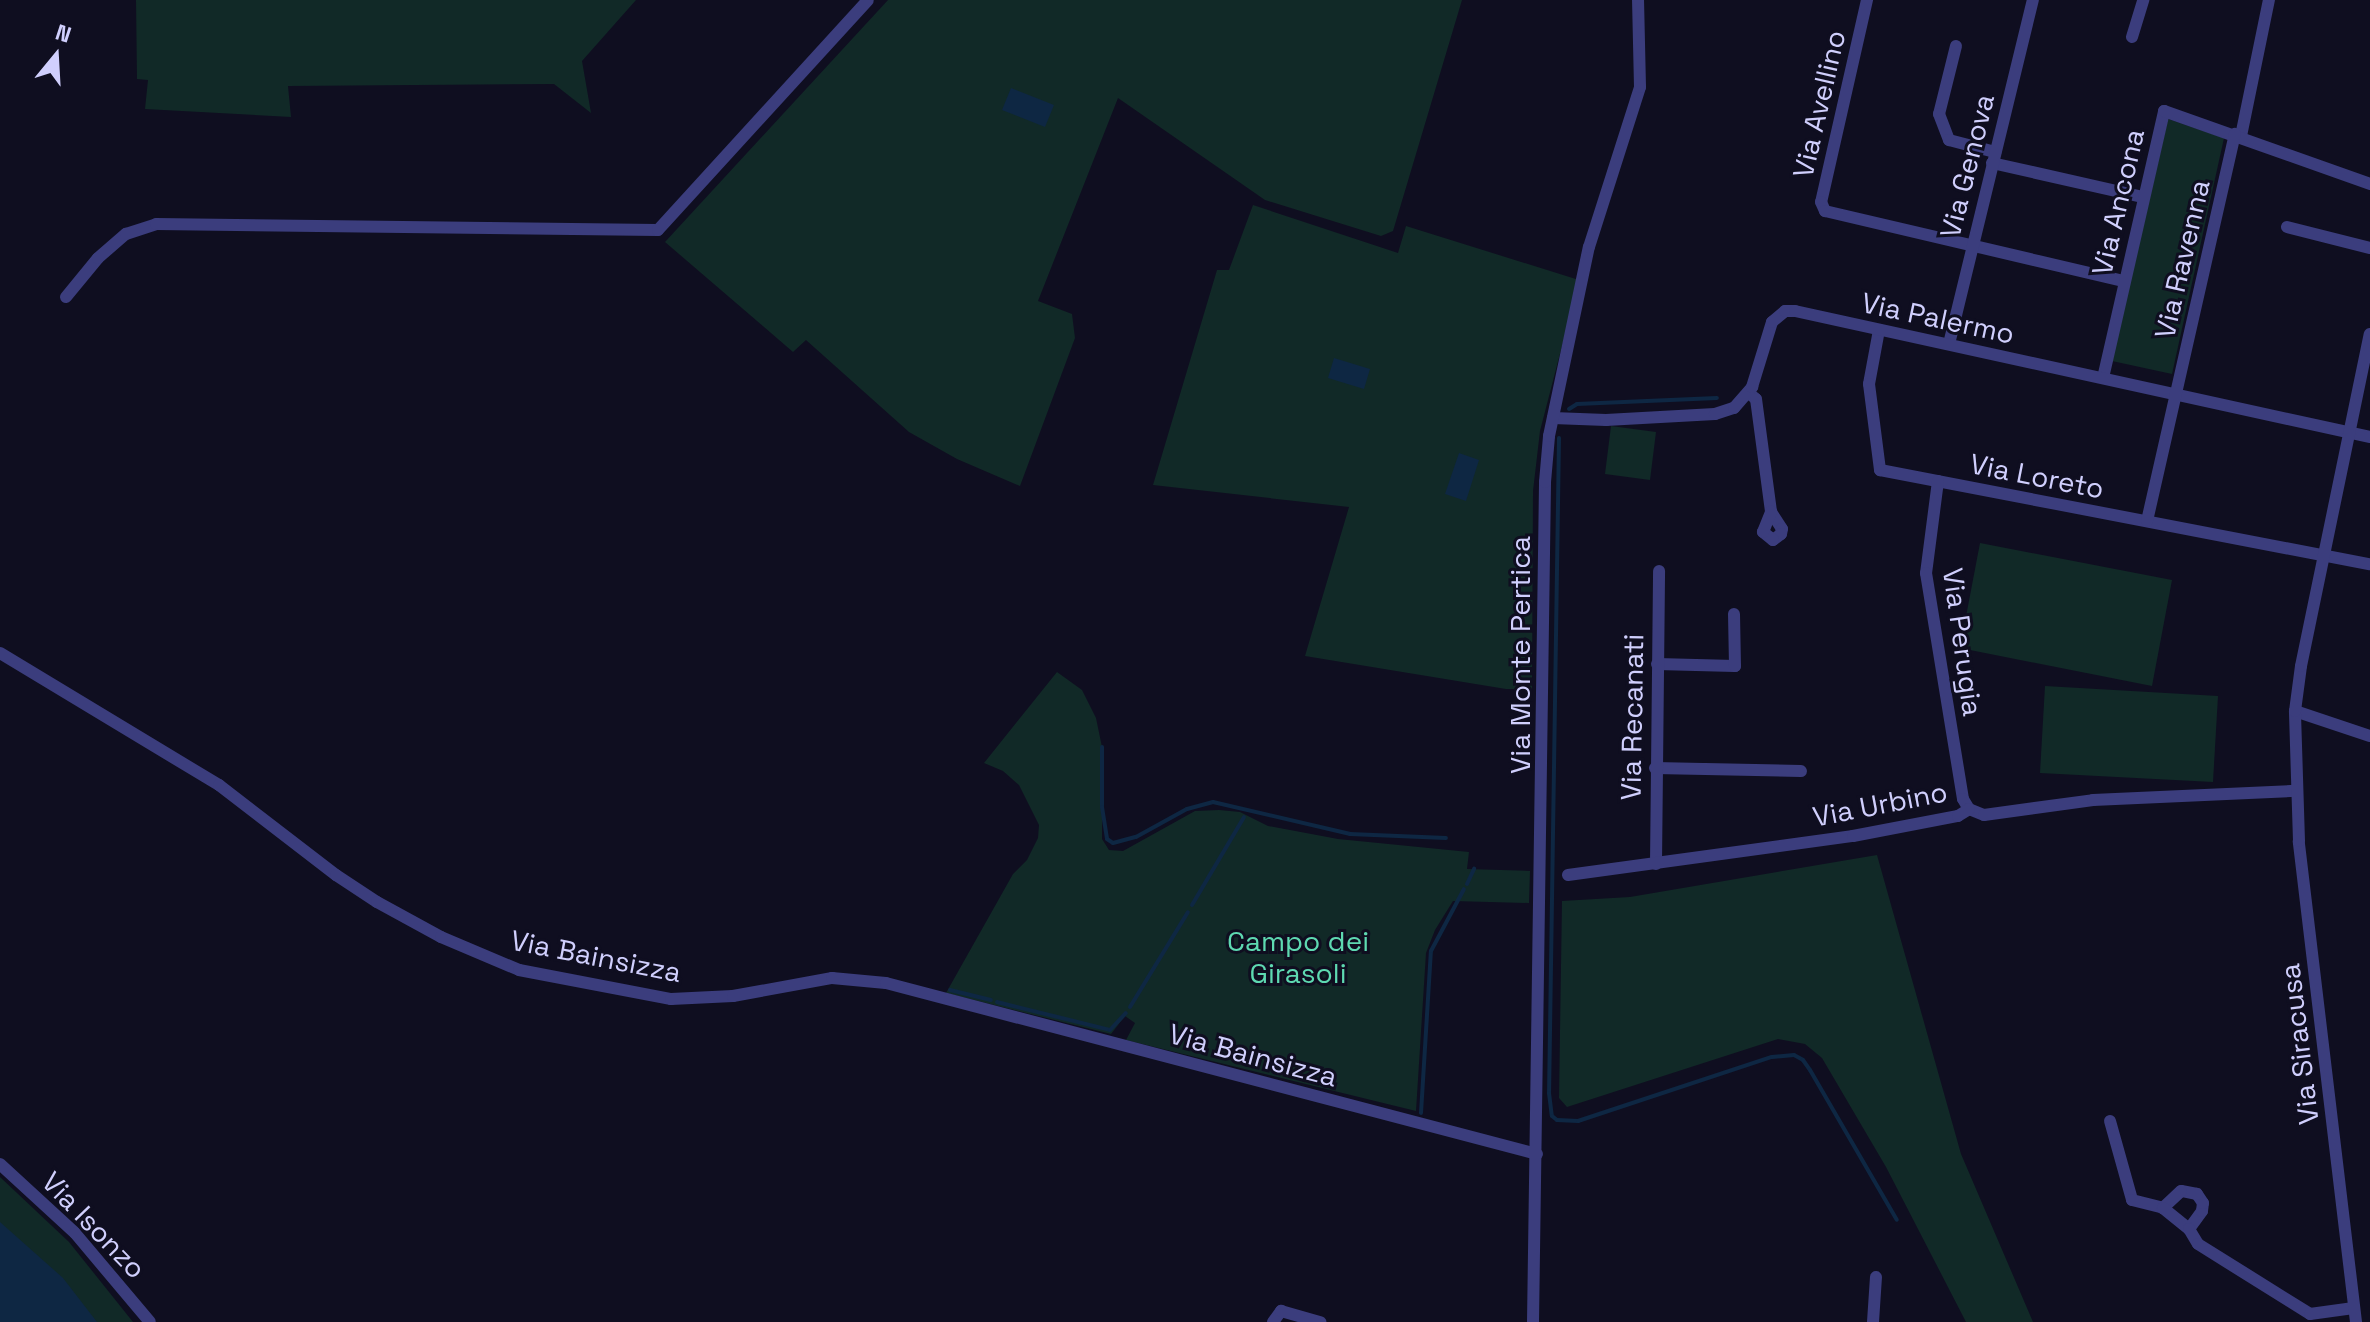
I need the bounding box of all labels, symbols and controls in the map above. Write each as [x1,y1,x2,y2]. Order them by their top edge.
north arrow [16,16,96,96]
text: N [52,18,75,49]
street label: Via Avellino [1786,27,1852,181]
street label: Via Genova [1933,91,2001,241]
street label: Via Ancona [2085,125,2151,279]
street label: Via Ravenna [2147,176,2217,342]
street label: Via Palermo [1858,285,2018,351]
street label: Via Loreto [1967,447,2107,505]
street label: Via Monte Pertica [1503,536,1537,774]
street label: Via Perugia [1936,566,1990,718]
street label: Via Recanati [1614,633,1650,801]
street label: Via Urbino [1810,775,1950,833]
street label: Via Bainsizza [508,923,684,989]
park label: Campo dei Girasoli [1227,924,1369,990]
street label: Via Siracusa [2272,962,2326,1126]
street label: Via Bainsizza [1165,1016,1341,1094]
street label: Via Isonzo [35,1165,153,1285]

